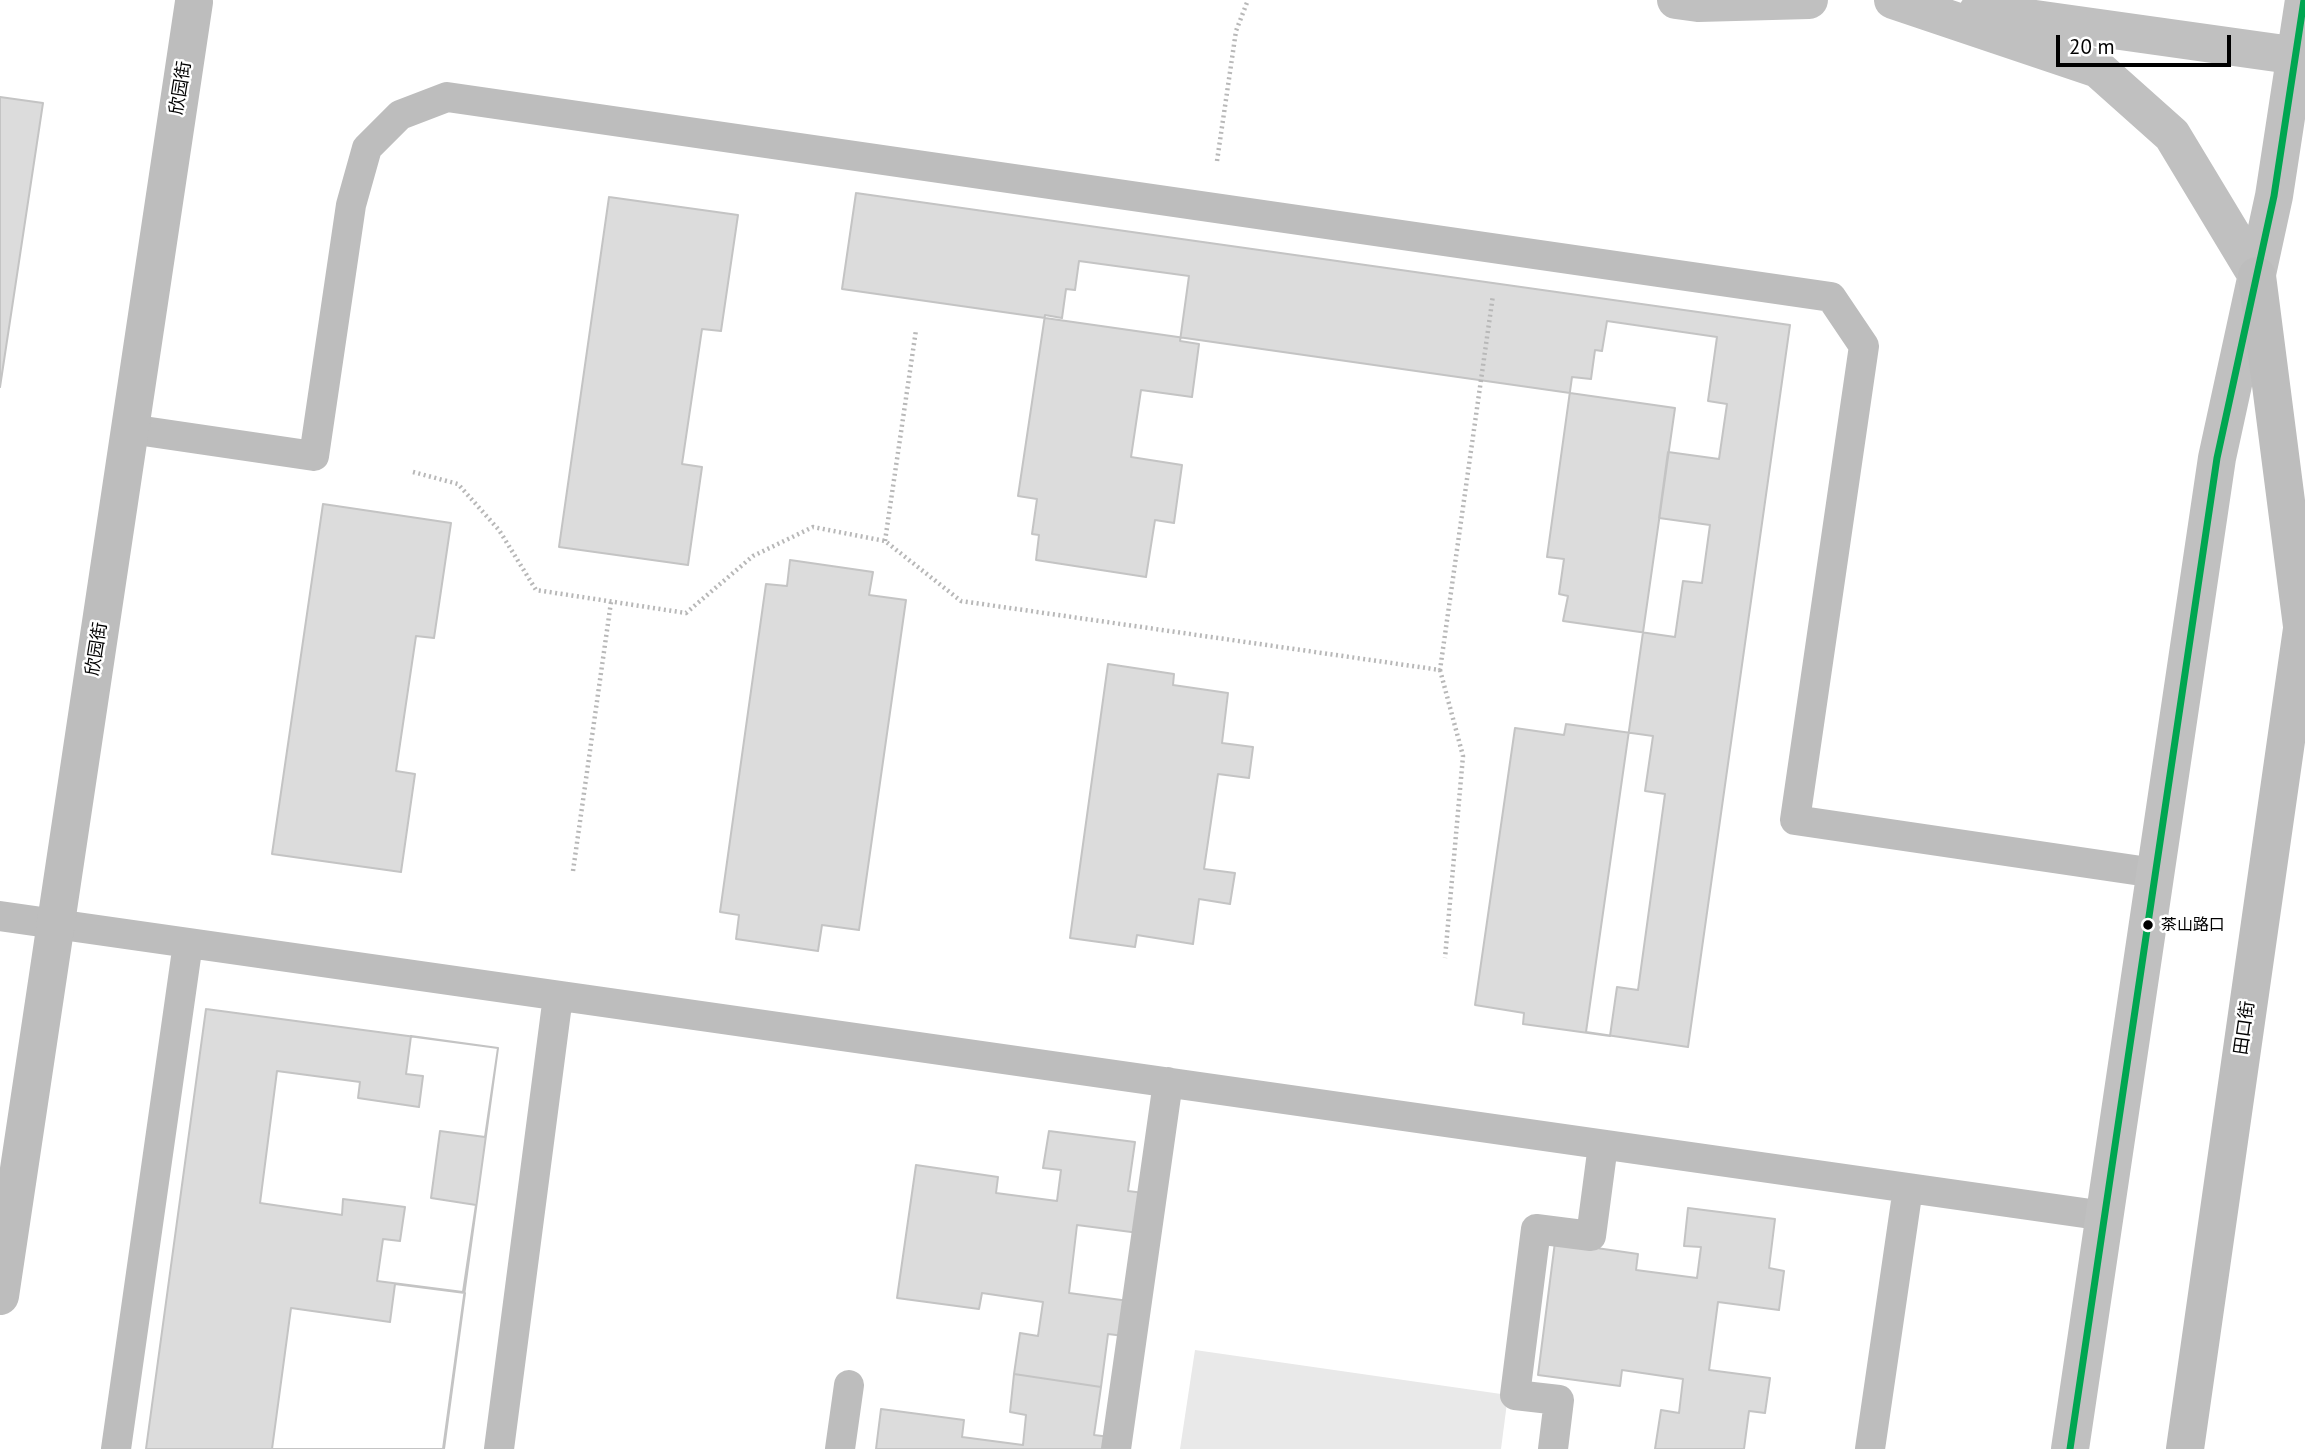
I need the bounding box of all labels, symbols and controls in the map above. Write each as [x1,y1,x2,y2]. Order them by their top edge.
scale bar [2060,21,2235,65]
text: 20 m [2069,33,2115,60]
street label: 欣园街 [166,60,196,116]
street label: 欣园街 [82,621,112,677]
place label: 茶山路口 [2161,915,2225,935]
marker: 茶山路口 [2141,918,2155,932]
street label: 田口街 [2231,1000,2259,1056]

